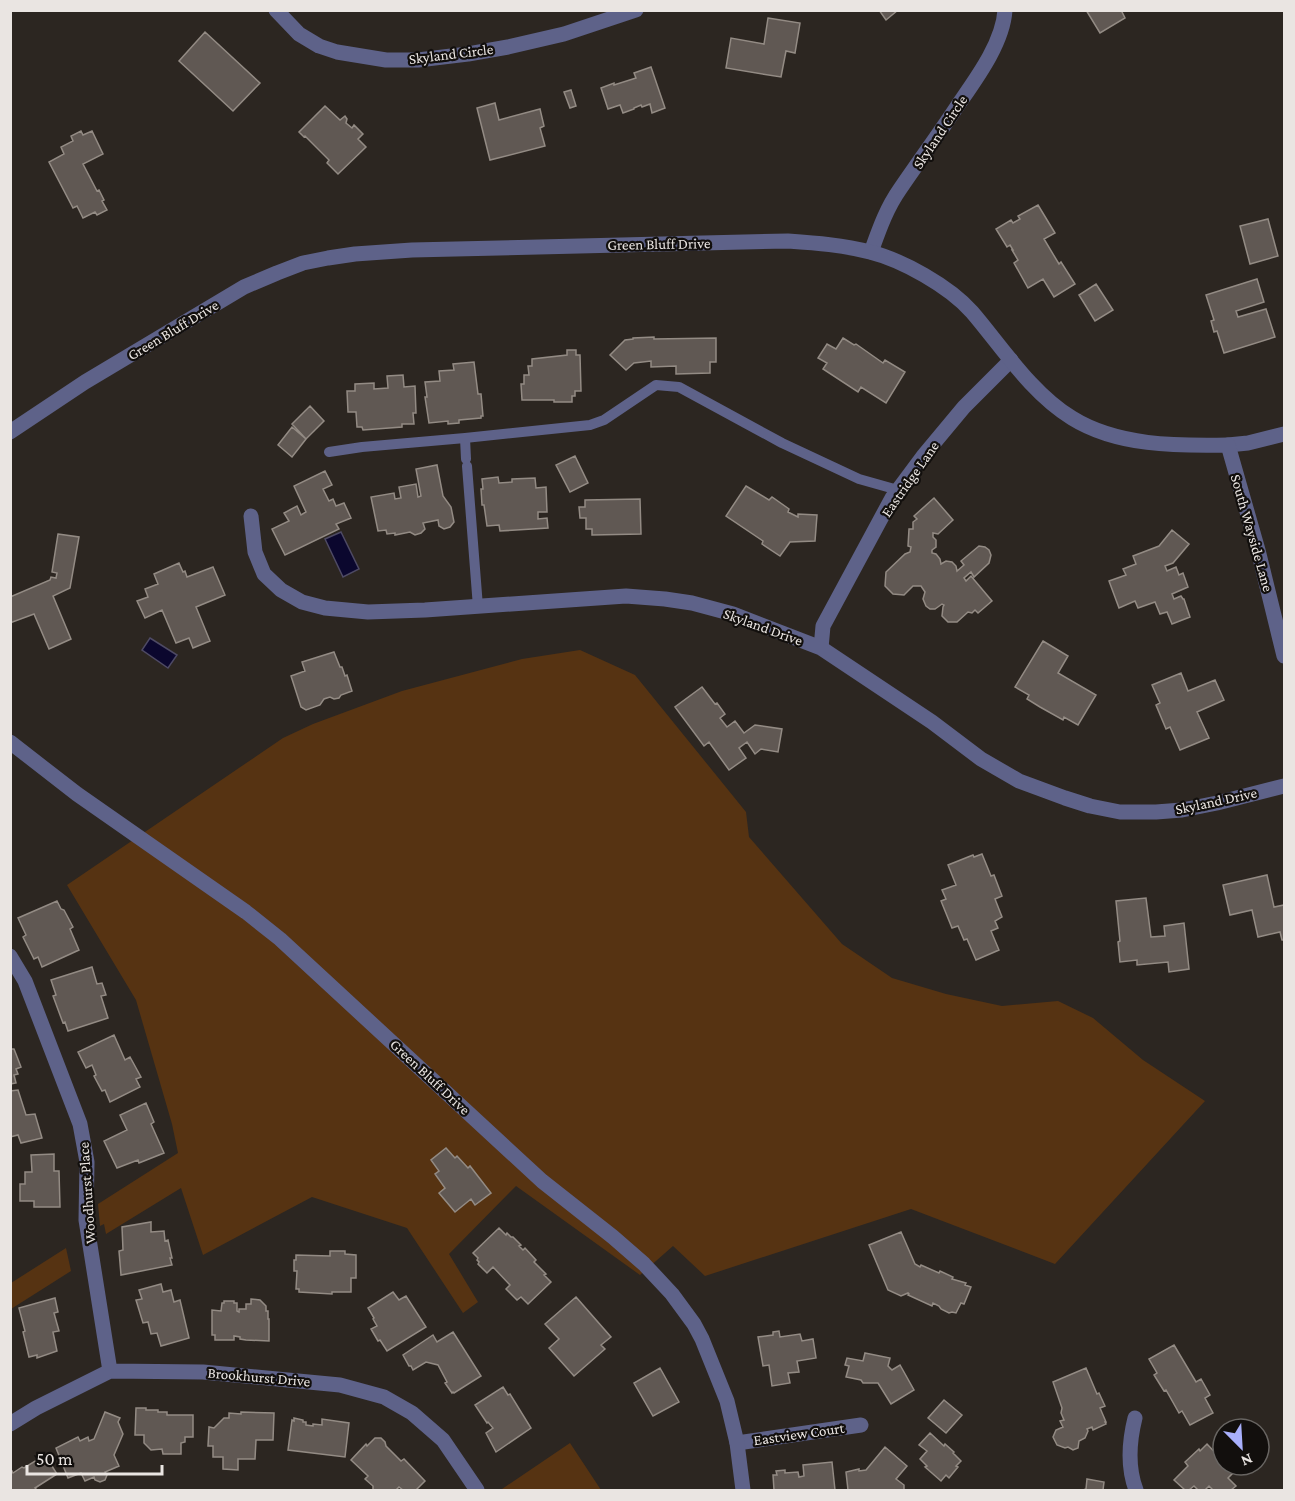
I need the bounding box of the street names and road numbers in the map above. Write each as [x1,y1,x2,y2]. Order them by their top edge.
street label: Skyland Circle [408,41,495,68]
street label: Skyland Circle [910,92,971,172]
street label: Green Bluff Drive [607,235,711,253]
street label: Green Bluff Drive [125,296,222,363]
street label: Eastridge Lane [878,438,943,521]
street label: South Wayside Lane [1227,473,1277,594]
street label: Skyland Drive [721,605,805,650]
street label: Skyland Drive [1174,784,1259,818]
street label: Green Bluff Drive [387,1036,473,1118]
street label: Woodhurst Place [75,1141,99,1244]
street label: Brookhurst Drive [207,1365,311,1389]
street label: Eastview Court [753,1420,846,1448]

